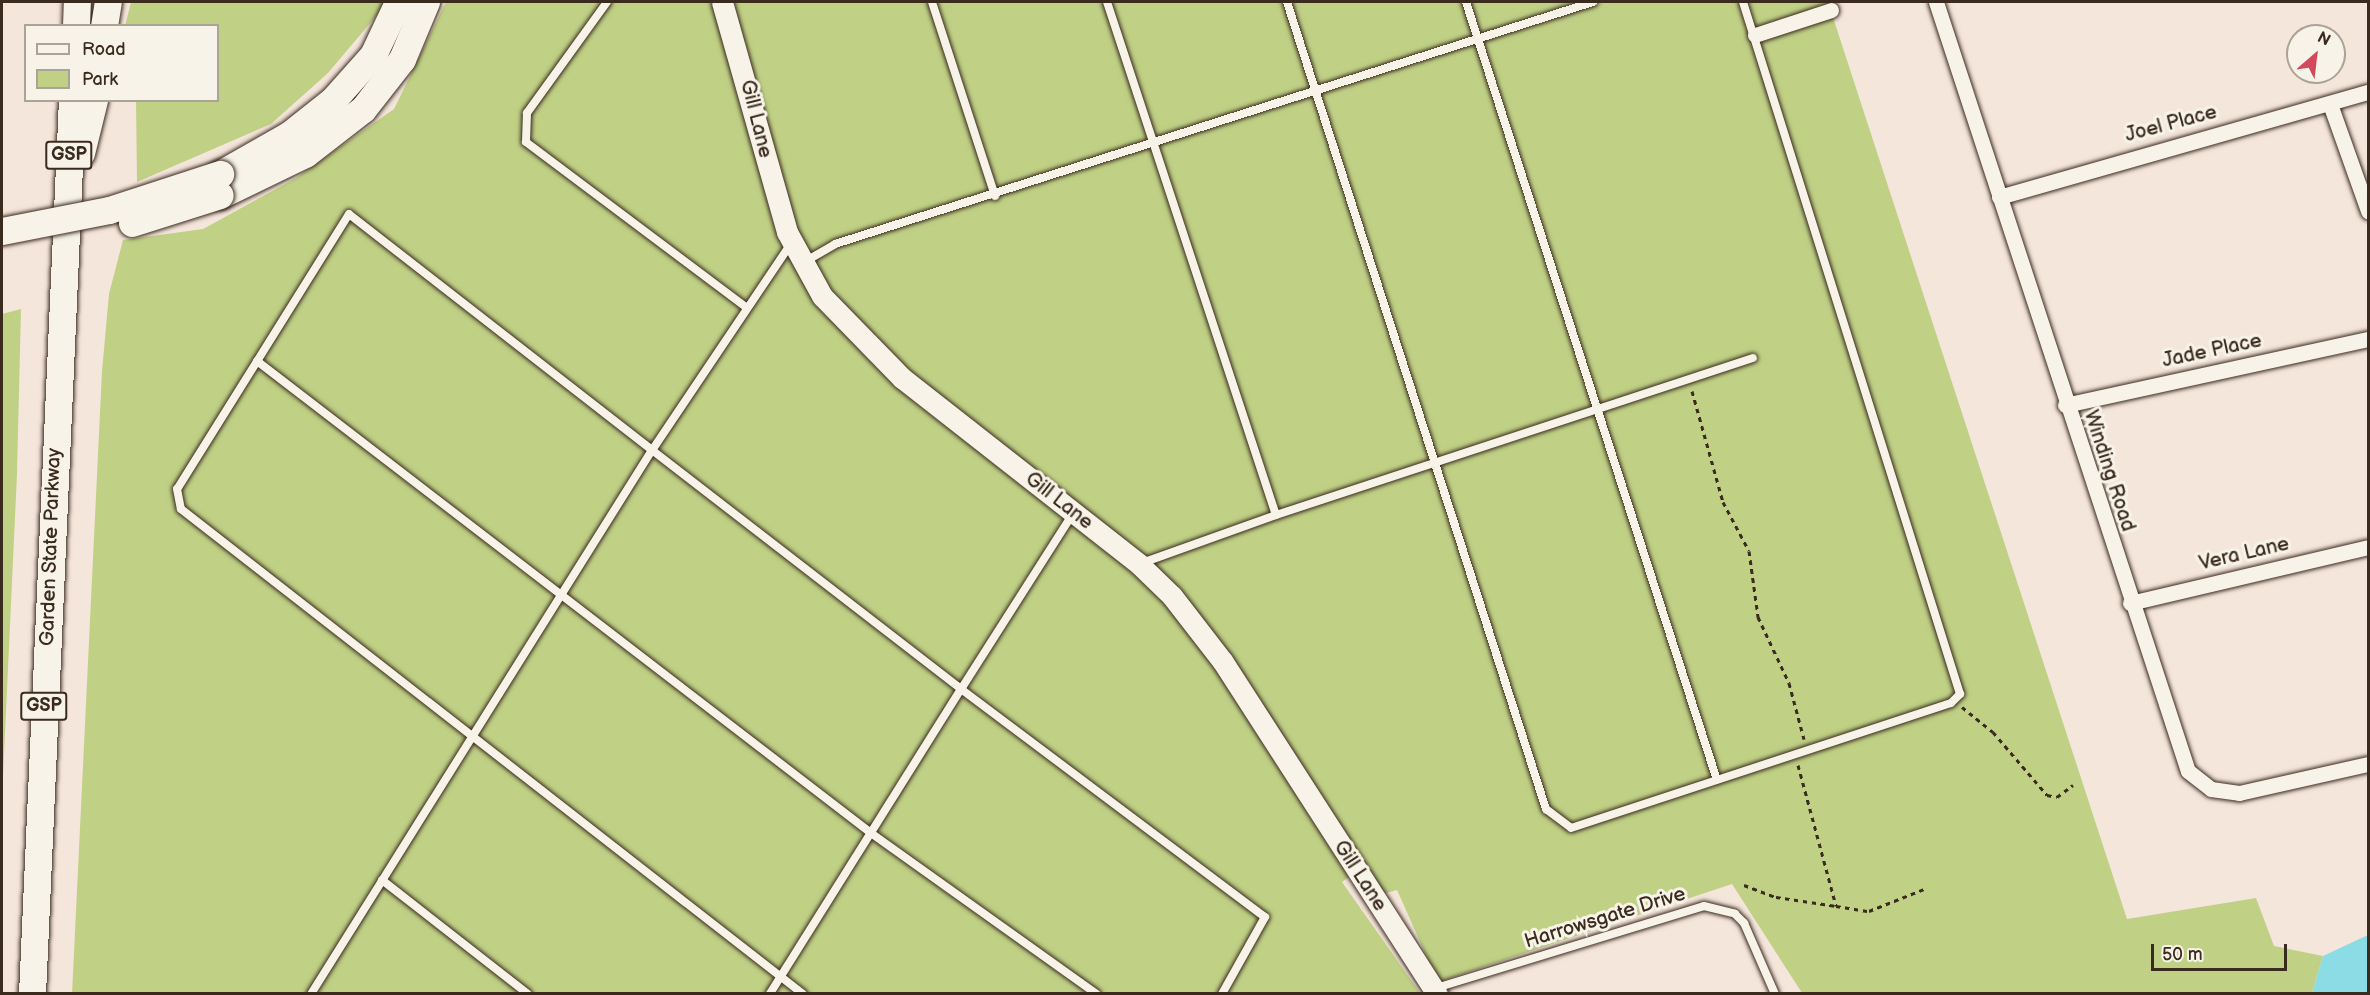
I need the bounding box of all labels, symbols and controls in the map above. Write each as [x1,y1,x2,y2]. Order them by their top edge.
legend [24,24,219,102]
north arrow [2286,24,2346,84]
text: N [2314,28,2334,51]
text: Road [82,39,126,60]
text: Park [82,69,118,90]
street label: Gill Lane [735,78,777,160]
street label: Joel Place [2123,100,2219,148]
road number: GSP [45,140,93,170]
street label: Jade Place [2160,329,2264,373]
street label: Winding Road [2078,407,2140,535]
street label: Garden State Parkway [36,447,66,647]
street label: Gill Lane [1020,467,1098,535]
street label: Vera Lane [2197,532,2291,576]
road number: GSP [20,691,68,721]
street label: Gill Lane [1328,836,1392,916]
street label: Harrowsgate Drive [1522,882,1688,954]
scale bar [2154,932,2290,970]
text: 50 m [2162,944,2203,965]

